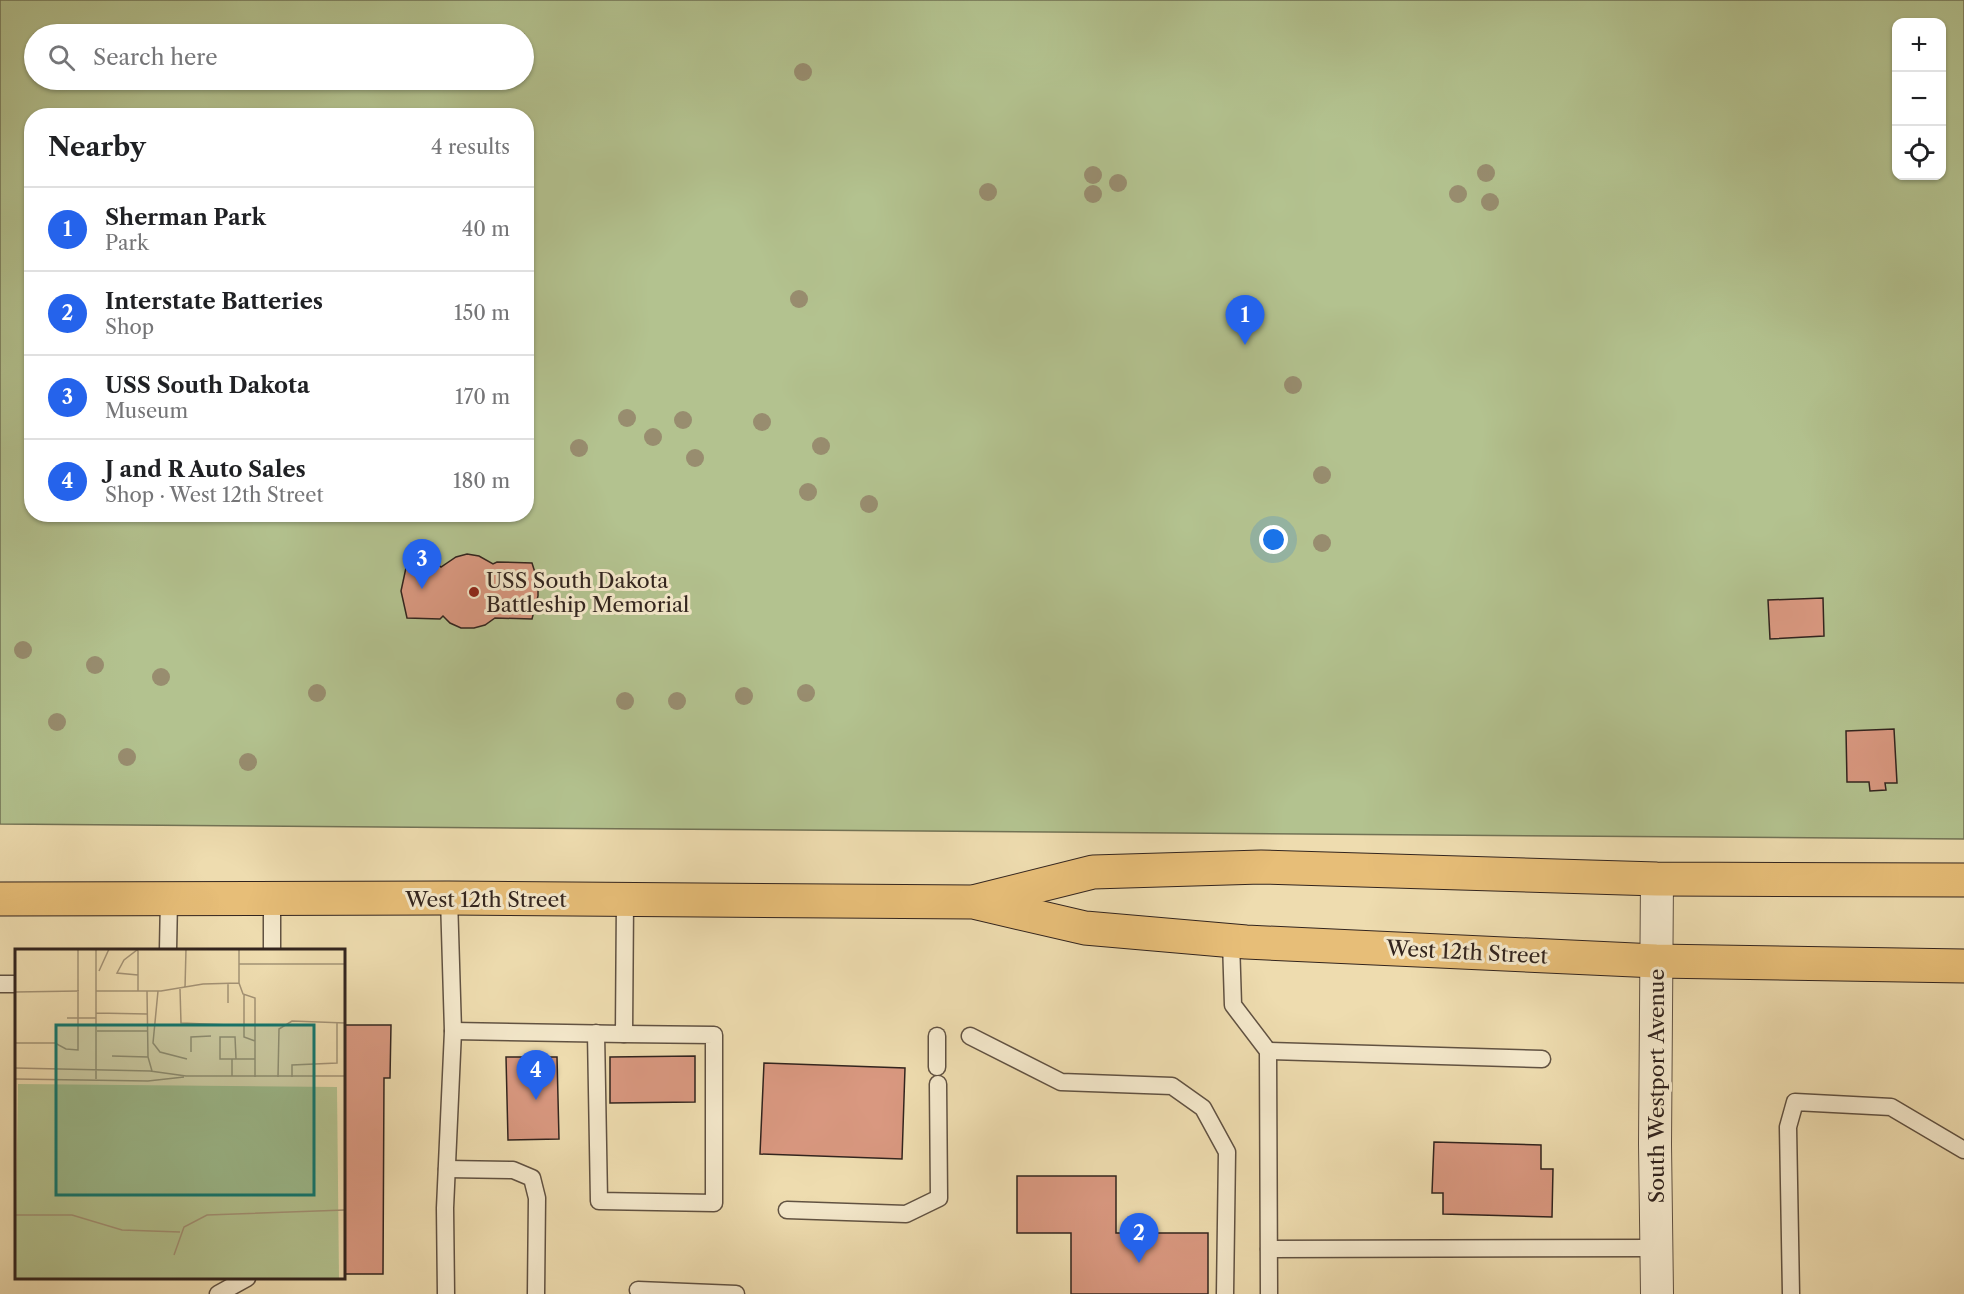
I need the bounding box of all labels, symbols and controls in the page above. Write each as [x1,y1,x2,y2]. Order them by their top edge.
map controls [1892,18,1946,180]
button: + [1892,18,1946,72]
search box [24,24,534,90]
icon: search [45,41,78,74]
text: Search here [93,44,218,71]
button: − [1892,72,1946,126]
button: locate [1892,126,1946,180]
text: Nearby [48,131,146,163]
text: 4 results [431,135,510,159]
text: Sherman Park [105,204,266,231]
text: 1 [63,217,72,241]
text: 40 m [462,217,510,241]
text: Park [105,231,148,255]
text: Interstate Batteries [105,288,323,315]
pin: 1 [1226,296,1264,345]
text: 2 [62,301,73,325]
text: 150 m [454,301,510,325]
text: Shop [105,315,154,339]
text: USS South Dakota [105,372,310,399]
text: 3 [62,385,73,409]
text: 170 m [455,385,510,409]
text: Museum [105,399,188,423]
text: J and R Auto Sales [105,456,306,483]
text: 4 [62,469,73,493]
text: 180 m [453,469,510,493]
text: Shop · West 12th Street [105,483,324,507]
your location [1259,525,1288,554]
pin: 3 [402,540,442,589]
place label: USS South Dakota Battleship Memorial [486,568,689,617]
marker: USS South Dakota Battleship Memorial [467,585,481,599]
street label: West 12th Street [404,887,567,912]
street label: West 12th Street [1385,935,1549,969]
inset map [15,949,345,1279]
street label: South Westport Avenue [1644,969,1669,1203]
pin: 4 [516,1050,556,1100]
pin: 2 [1120,1214,1158,1263]

